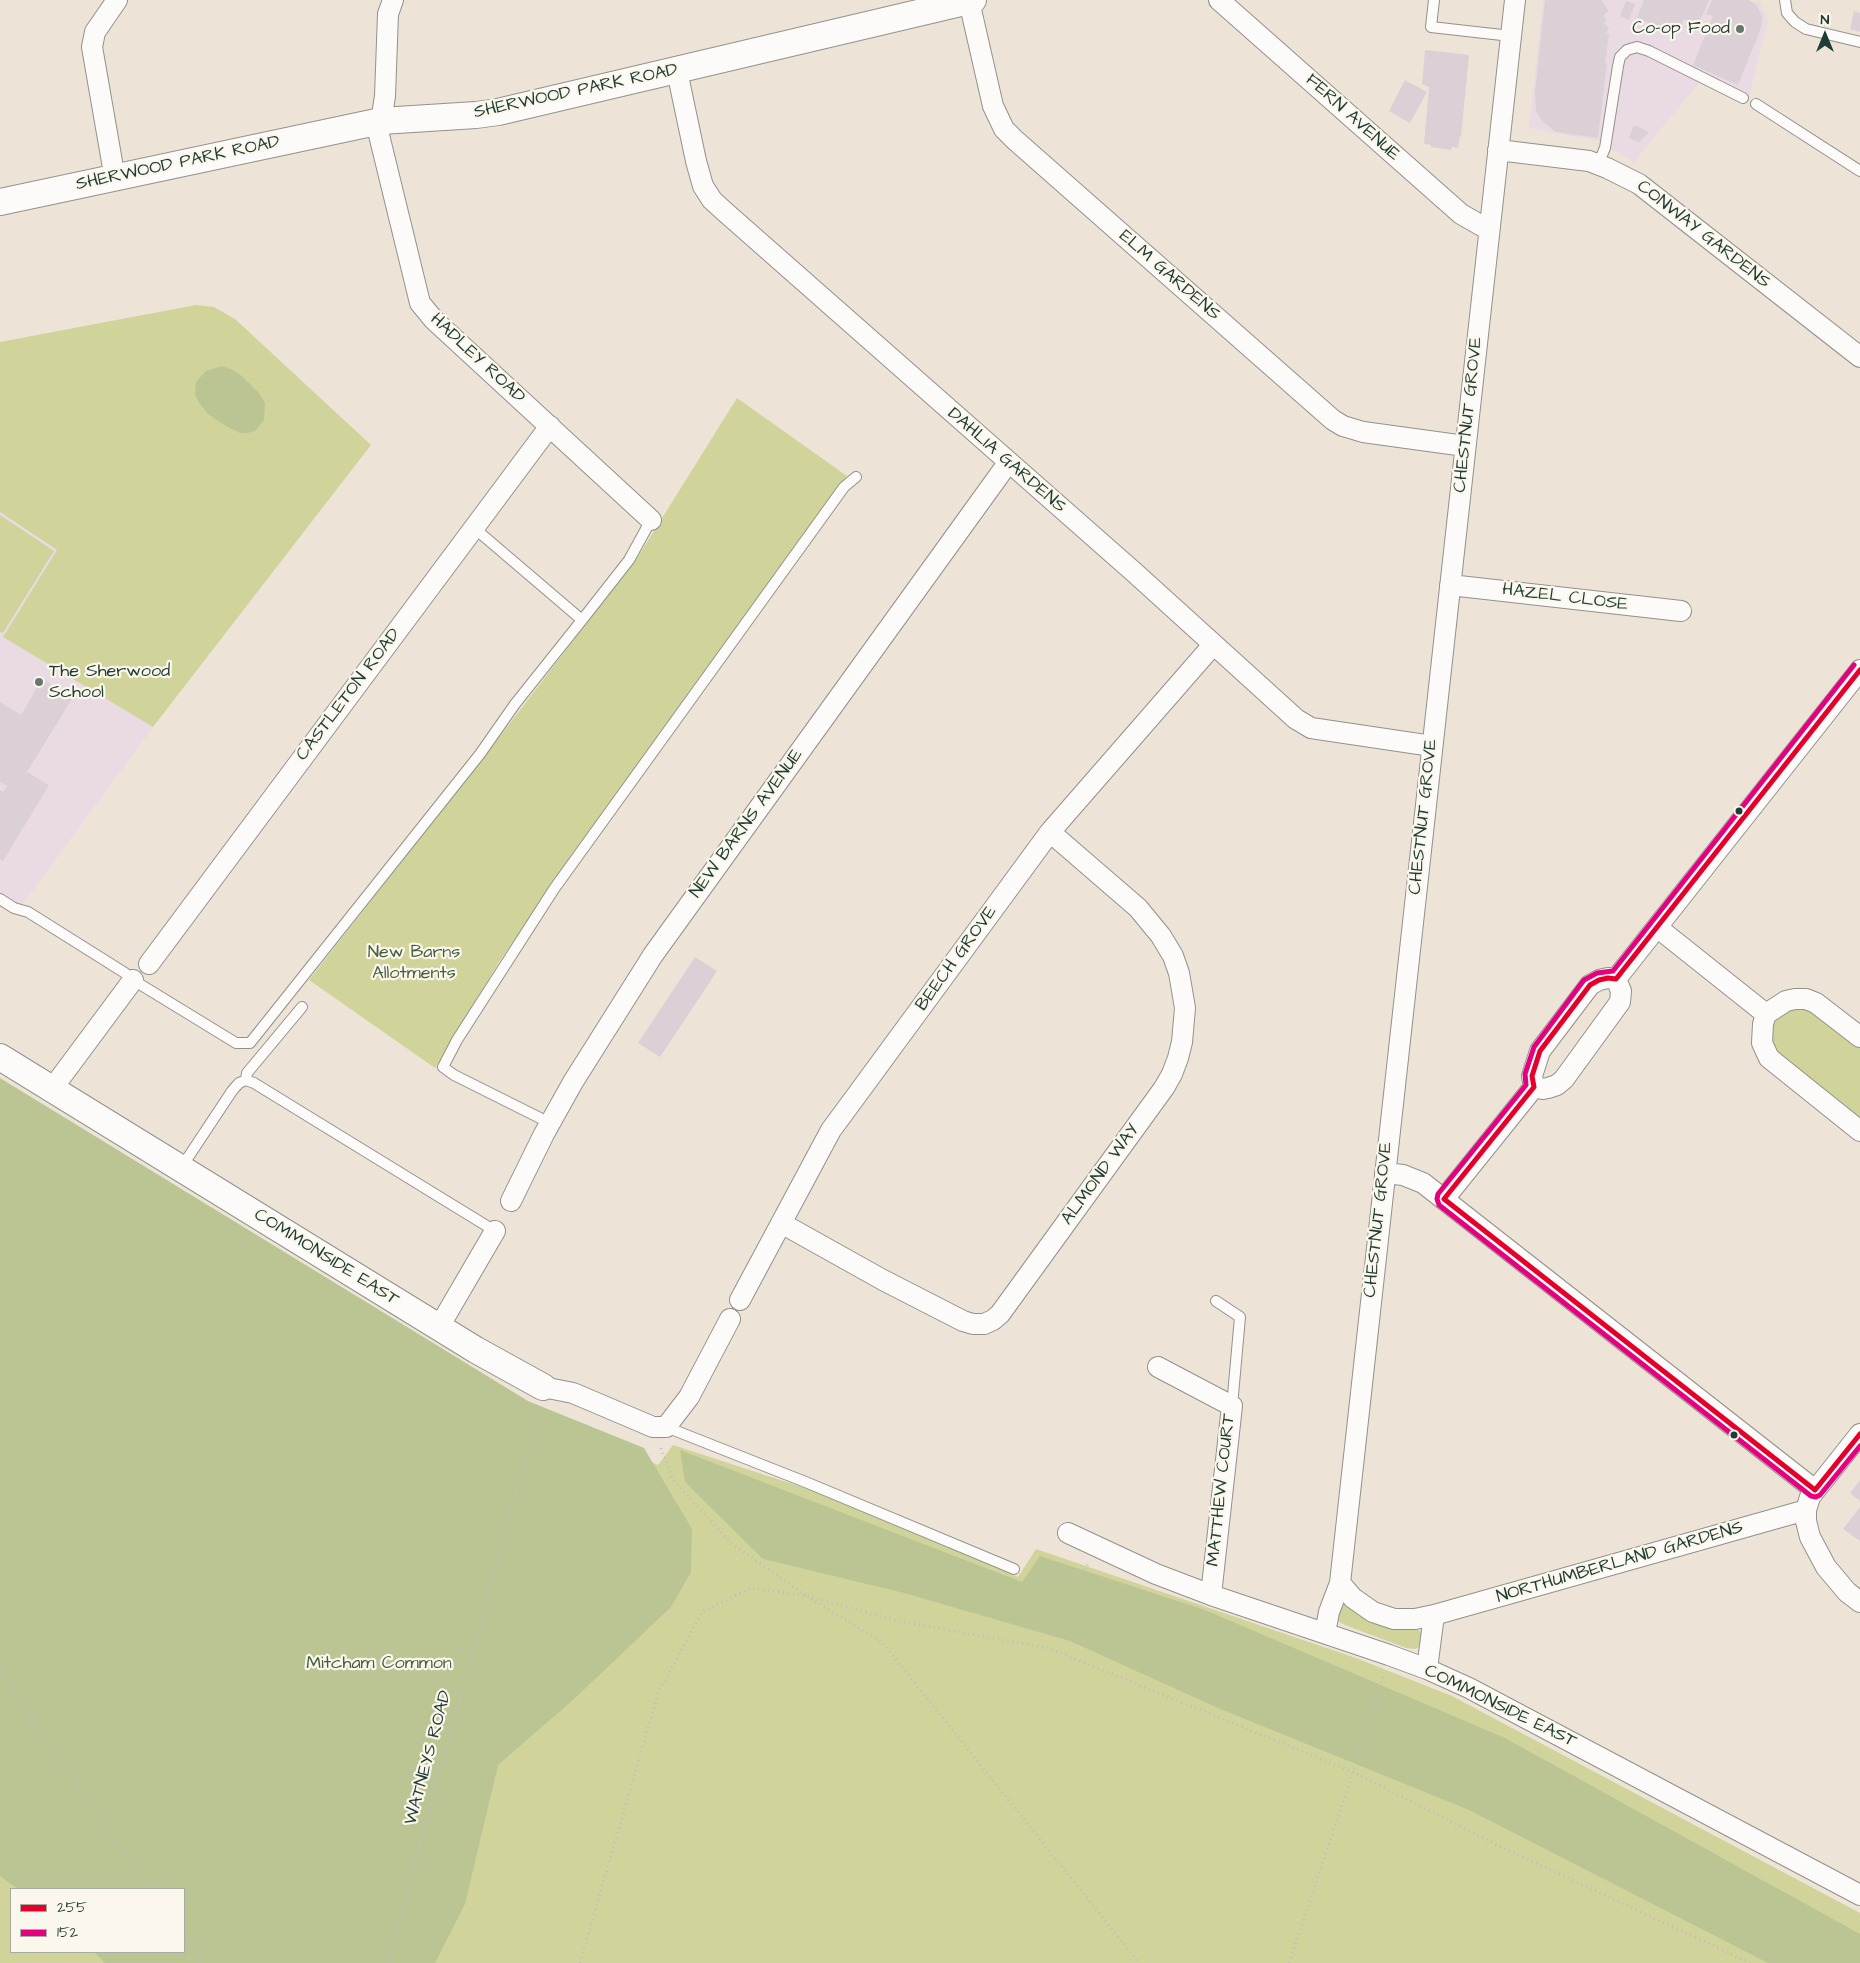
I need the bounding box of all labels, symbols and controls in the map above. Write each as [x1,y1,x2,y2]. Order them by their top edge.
north arrow [1800,10,1850,60]
text: N [1821,10,1829,30]
place label: Co-op Food [1632,18,1730,40]
marker: Co-op Food [1734,23,1746,35]
street label: SHERWOOD PARK ROAD [472,60,680,124]
street label: FERN AVENUE [1300,70,1404,166]
street label: SHERWOOD PARK ROAD [74,132,282,196]
street label: CONWAY GARDENS [1632,176,1774,294]
street label: ELM GARDENS [1114,226,1224,326]
street label: HADLEY ROAD [425,309,529,409]
street label: CHESTNUT GROVE [1450,336,1488,494]
street label: DAHLIA GARDENS [942,404,1070,518]
street label: HAZEL CLOSE [1501,580,1629,616]
street label: CASTLETON ROAD [292,625,406,765]
place label: The Sherwood School [49,661,170,704]
marker: The Sherwood School [33,676,45,688]
street label: CHESTNUT GROVE [1405,738,1443,896]
street label: NEW BARNS AVENUE [686,745,808,903]
unlabelled marker [1734,806,1744,816]
street label: BEECH GROVE [912,902,1002,1016]
park label: New Barns Allotments [368,942,460,984]
street label: ALMOND WAY [1057,1120,1145,1230]
street label: CHESTNUT GROVE [1360,1141,1398,1299]
street label: COMMONSIDE EAST [250,1205,402,1311]
street label: MATTHEW COURT [1203,1413,1241,1567]
unlabelled marker [1729,1430,1739,1440]
street label: NORTHUMBERLAND GARDENS [1494,1517,1746,1609]
park label: Mitcham Common [306,1653,452,1675]
street label: COMMONSIDE EAST [1420,1661,1580,1753]
street label: WATNEYS ROAD [401,1689,457,1827]
legend [10,1888,185,1953]
text: 255 [57,1897,87,1918]
text: 152 [57,1922,78,1943]

